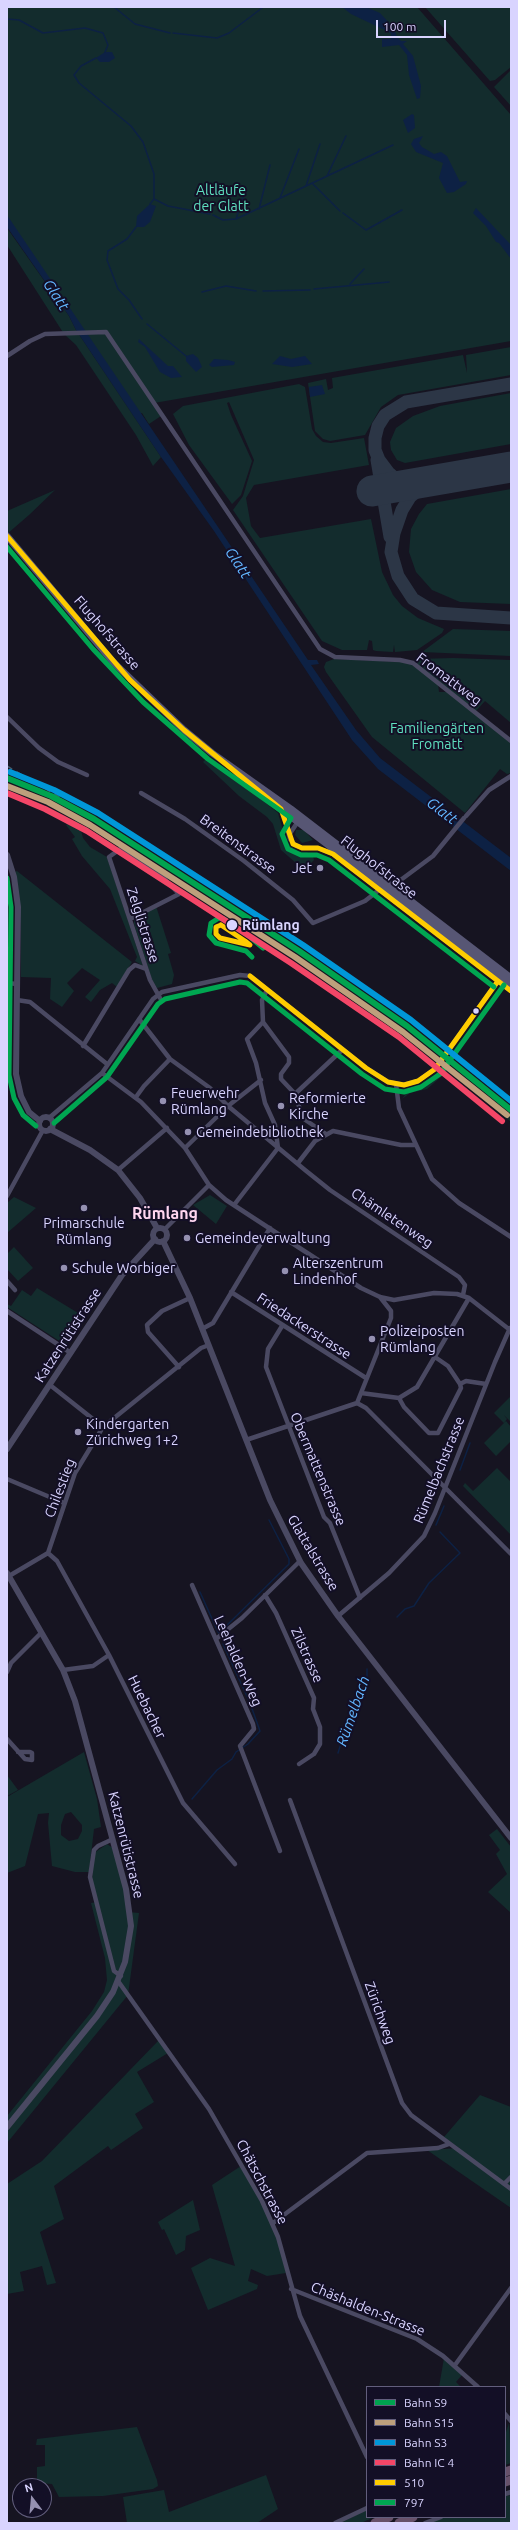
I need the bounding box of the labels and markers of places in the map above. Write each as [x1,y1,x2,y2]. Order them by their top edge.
place label: Jet [292,860,312,876]
marker: Jet [315,863,325,873]
place label: Rümlang [242,917,300,933]
marker: Rümlang [225,918,239,932]
unlabelled marker [471,1006,481,1016]
place label: Feuerwehr Rümlang [171,1085,239,1118]
place label: Reformierte Kirche [289,1090,366,1122]
marker: Feuerwehr Rümlang [158,1096,168,1106]
marker: Reformierte Kirche [276,1101,286,1111]
place label: Gemeindebibliothek [196,1124,323,1140]
marker: Gemeindebibliothek [183,1127,193,1137]
marker: Primarschule Rümlang [79,1203,89,1213]
place label: Primarschule Rümlang [43,1215,125,1248]
place label: Gemeindeverwaltung [195,1230,331,1246]
marker: Gemeindeverwaltung [182,1233,192,1243]
place label: Alterszentrum Lindenhof [293,1255,383,1288]
place label: Schule Worbiger [72,1260,175,1276]
marker: Schule Worbiger [59,1263,69,1273]
marker: Alterszentrum Lindenhof [280,1266,290,1276]
place label: Polizeiposten Rümlang [380,1323,465,1356]
marker: Polizeiposten Rümlang [367,1334,377,1344]
place label: Kindergarten Zürichweg 1+2 [86,1416,179,1448]
marker: Kindergarten Zürichweg 1+2 [73,1427,83,1437]

